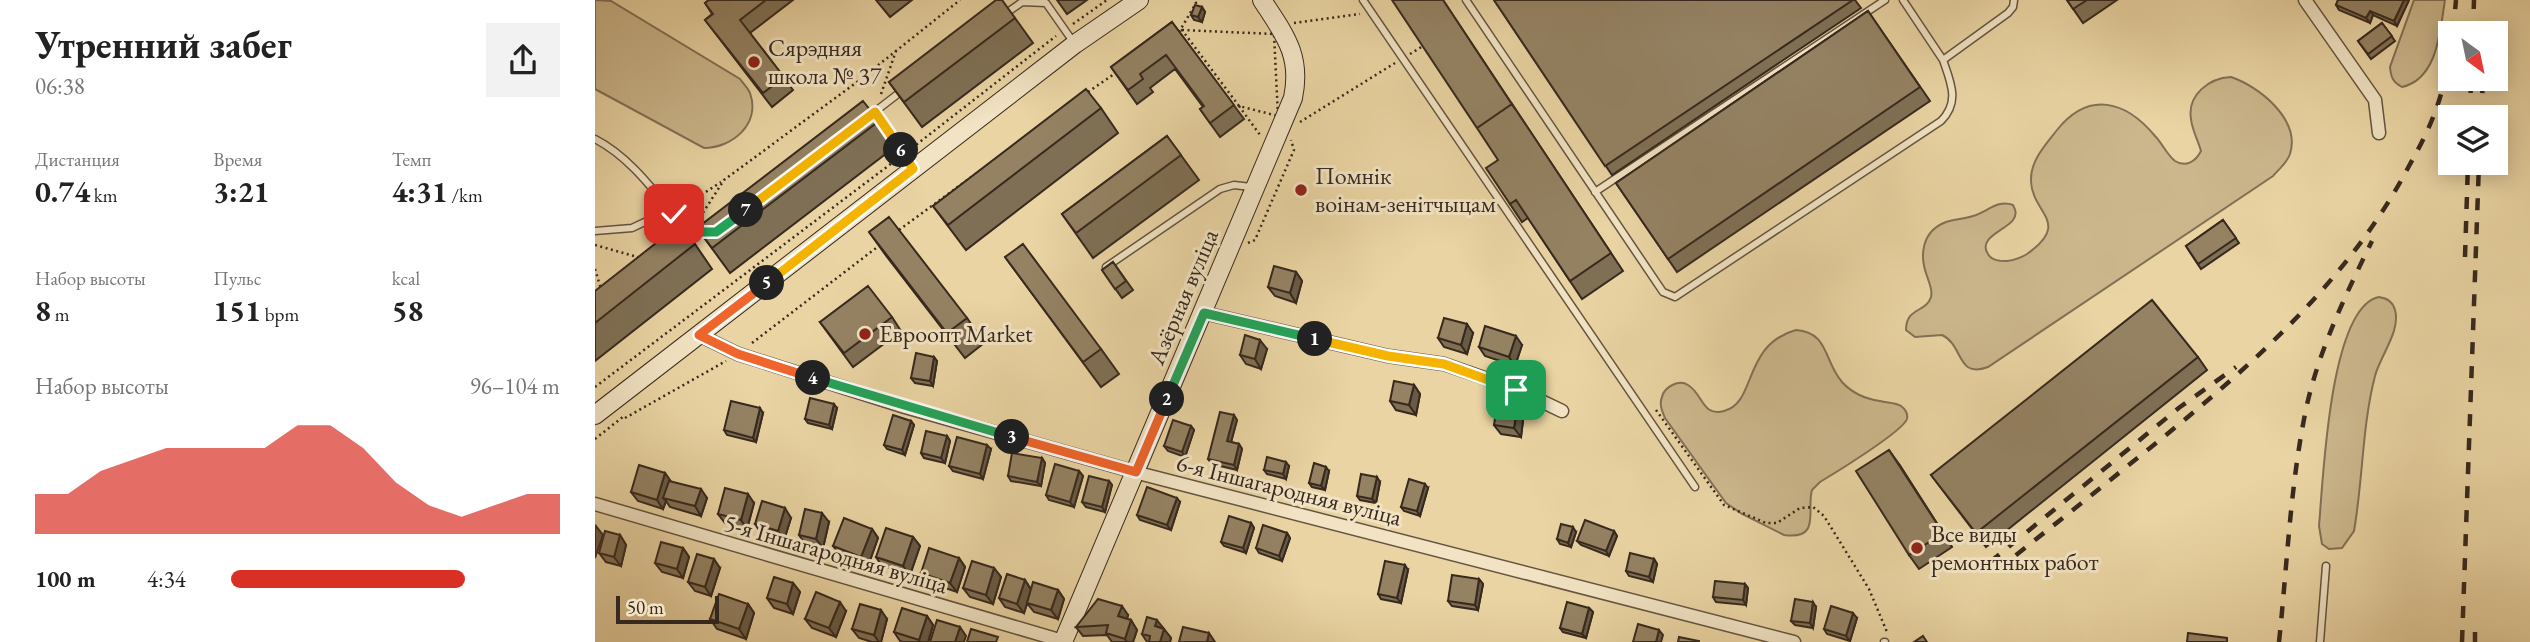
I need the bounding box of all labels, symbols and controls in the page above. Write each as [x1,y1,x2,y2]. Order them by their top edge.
text: Утренний забег [35,20,292,69]
north arrow [2438,21,2508,91]
map controls [2438,21,2508,175]
button: share [486,23,560,97]
place label: Сярэдняя школа № 37 [768,32,882,91]
marker: Сярэдняя школа № 37 [746,54,762,70]
text: 06:38 [35,71,85,101]
button: layers [2438,105,2508,175]
pin: 6 [883,132,919,168]
text: 6 [895,137,906,162]
text: Дистанция [35,147,120,172]
text: Время [213,147,262,172]
text: Темп [392,147,431,172]
place label: Помнік воінам-зенітчыцам [1315,160,1496,219]
text: 0.74 [35,172,90,211]
text: 3:21 [213,172,269,211]
text: 4:31 [392,172,448,211]
marker: Помнік воінам-зенітчыцам [1293,182,1309,198]
text: km [90,183,118,208]
text: /km [448,183,483,208]
pin [644,184,704,244]
pin: 7 [729,192,763,228]
icon: check [655,195,693,233]
text: 7 [740,197,751,222]
street label: Азёрная вуліца [1140,224,1225,370]
text: Набор высоты [35,266,146,291]
text: Пульс [213,266,261,291]
text: kcal [392,266,420,291]
pin: 5 [749,266,785,300]
text: 5 [761,270,772,295]
text: 8 [35,291,51,330]
text: 151 [213,291,261,330]
text: 58 [392,291,423,330]
text: m [51,302,69,327]
text: bpm [261,302,299,327]
place label: Евроопт Market [879,318,1033,349]
pin: 1 [1297,322,1333,356]
marker: Евроопт Market [857,326,873,342]
text: 1 [1309,326,1320,351]
pin: 4 [795,360,830,396]
pin [1486,360,1546,420]
text: 4 [807,365,818,390]
text: Набор высоты [35,371,169,401]
text: 96–104 m [470,371,560,401]
icon: arrive [1497,371,1535,409]
pin: 2 [1149,382,1185,416]
text: 2 [1161,386,1172,411]
pin: 3 [995,420,1029,454]
text: 3 [1006,424,1017,449]
street label: 6-я Іншагародняя вуліца [1173,447,1405,533]
street label: 5-я Іншагародняя вуліца [721,507,952,600]
place label: Все виды ремонтных работ [1931,518,2099,577]
marker: Все виды ремонтных работ [1909,540,1925,556]
text: 100 m [35,564,96,594]
text: 4:34 [147,564,186,594]
scale bar [616,593,719,625]
text: 50 m [627,595,664,620]

